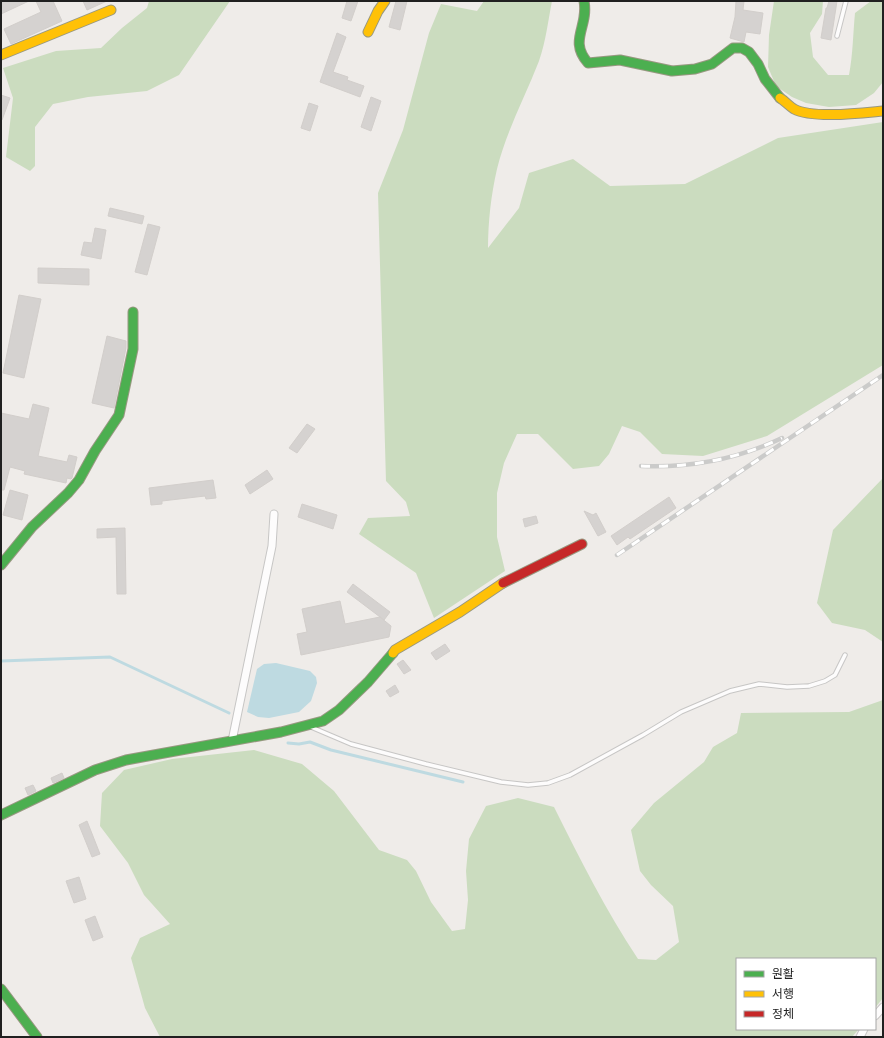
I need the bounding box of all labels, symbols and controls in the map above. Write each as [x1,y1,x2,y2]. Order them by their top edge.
legend [736,958,876,1030]
text: 원활 [772,966,794,981]
text: 서행 [772,986,794,1001]
text: 정체 [772,1006,794,1021]

